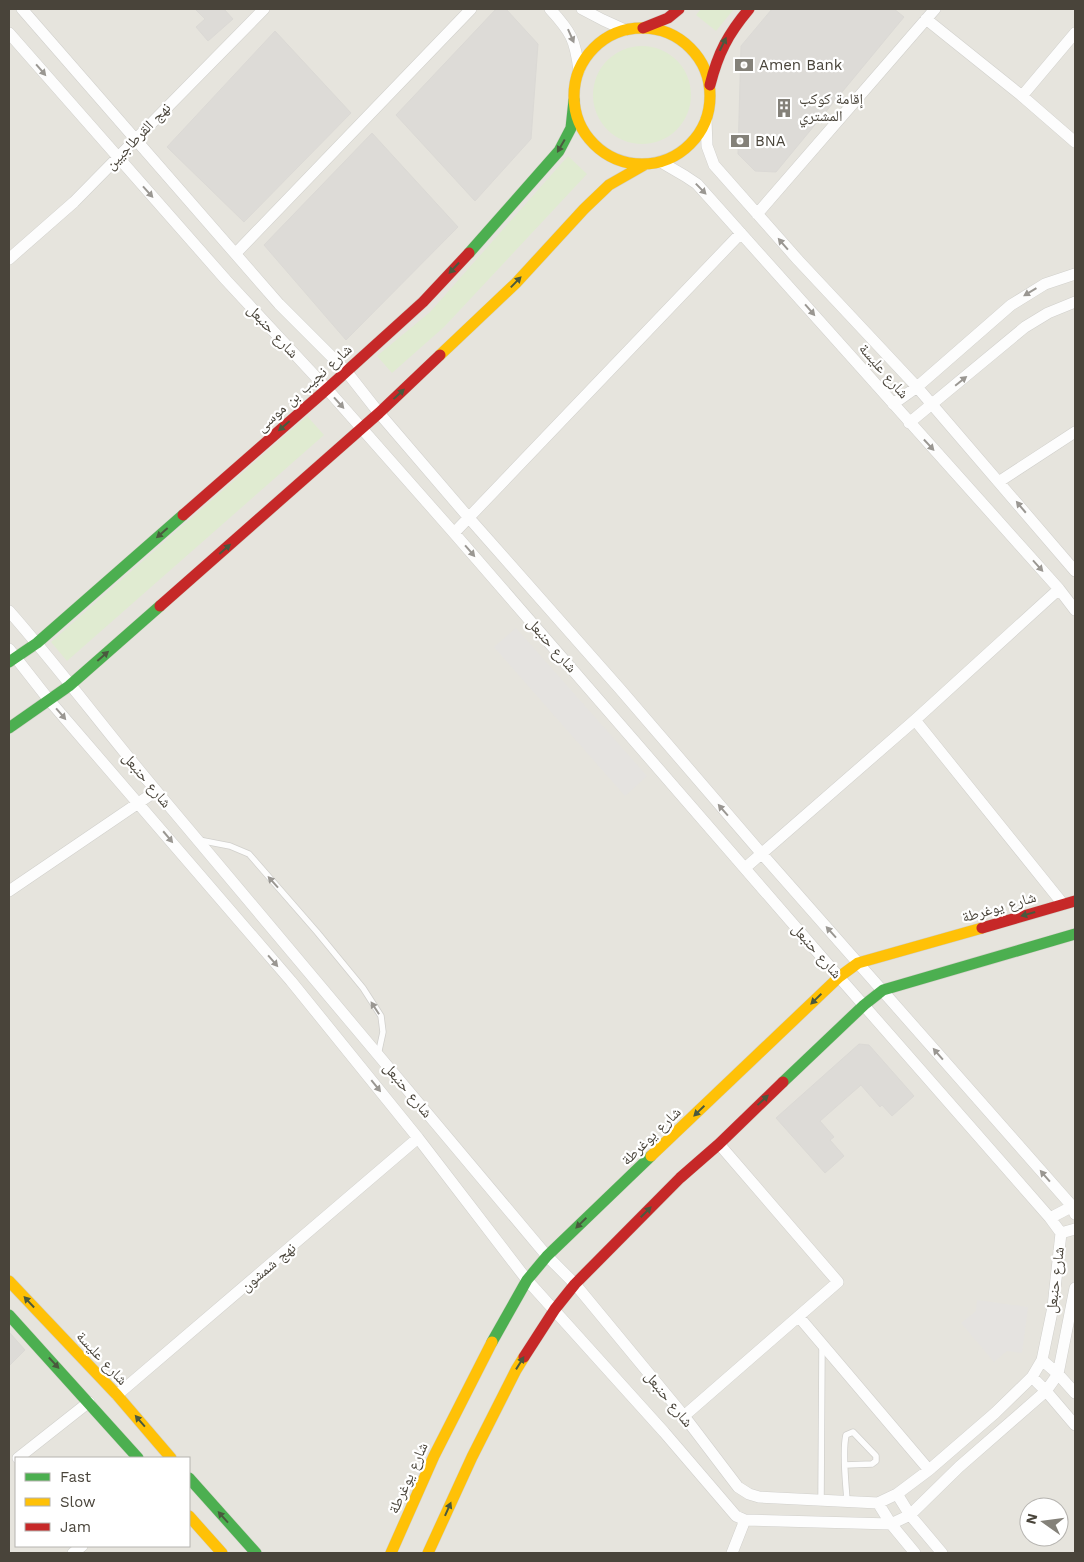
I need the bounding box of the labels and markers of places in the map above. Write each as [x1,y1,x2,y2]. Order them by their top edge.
bank icon: Amen Bank [733,54,755,76]
place label: Amen Bank [759,56,843,74]
place label: إقامة كوكب المشتري [799,90,864,128]
building icon: إقامة كوكب المشتري [773,97,795,119]
bank icon: BNA [729,130,751,152]
place label: BNA [755,132,786,150]

